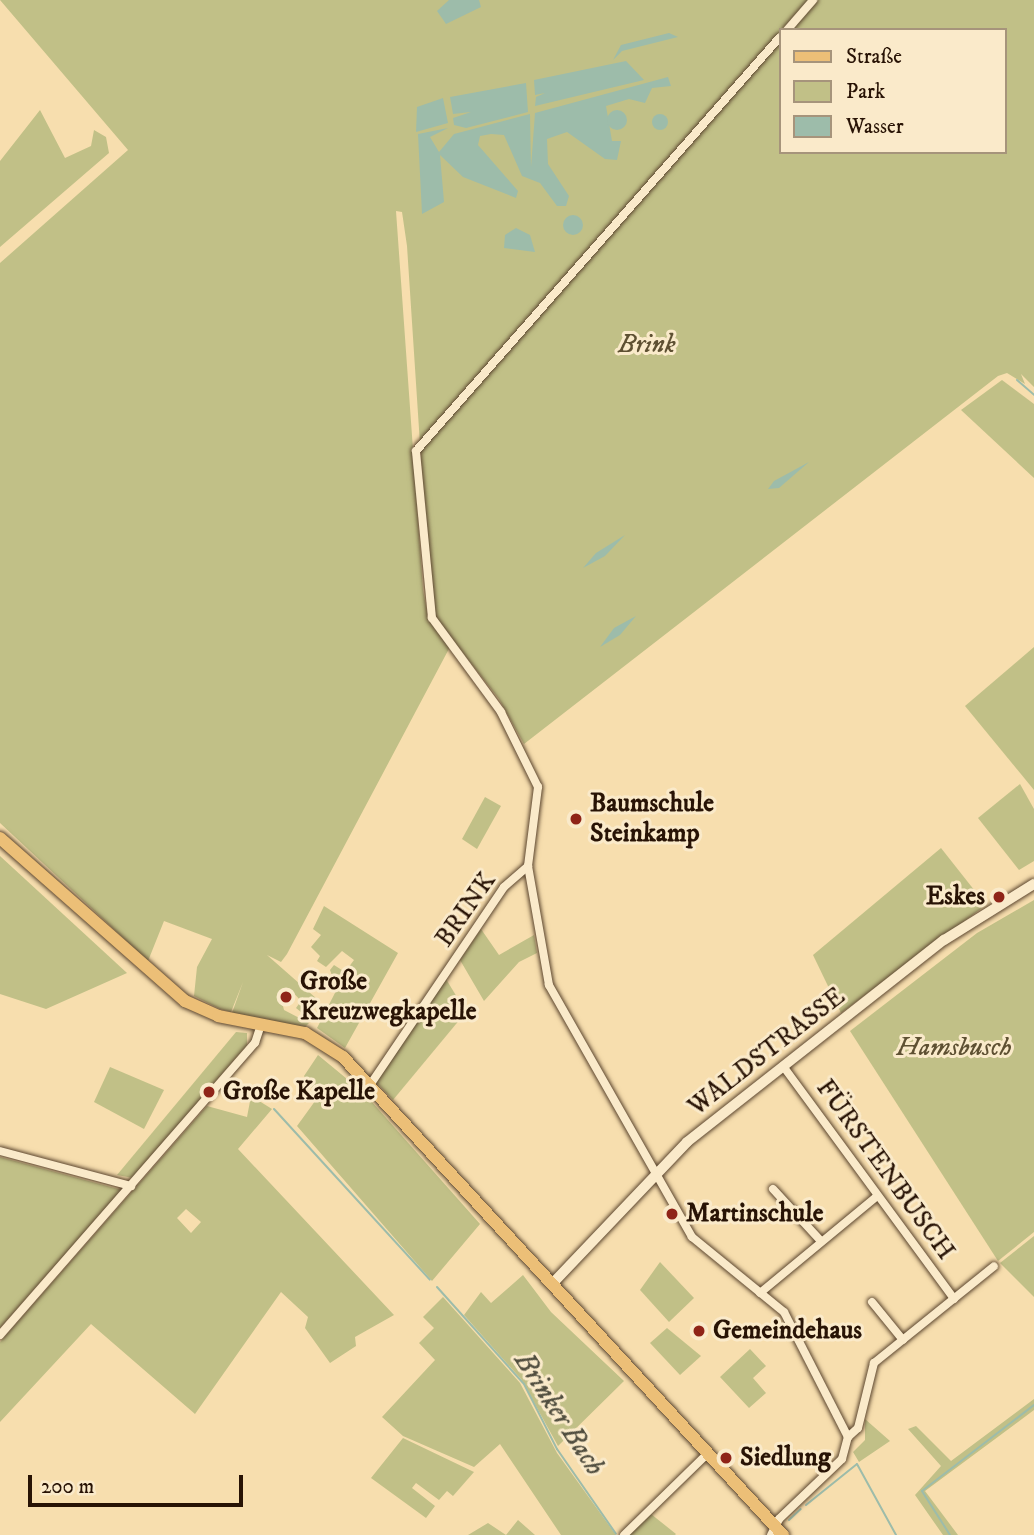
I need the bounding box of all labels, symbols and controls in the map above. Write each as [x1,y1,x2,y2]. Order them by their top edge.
legend [778,28,1006,154]
text: Straße [846,44,902,70]
text: Park [846,79,885,105]
text: Wasser [846,114,903,140]
park label: Brink [618,329,676,361]
place label: Baumschule Steinkamp [590,788,714,850]
marker: Baumschule Steinkamp [568,811,584,827]
street label: BRINK [429,867,503,953]
place label: Eskes [926,881,985,913]
marker: Eskes [991,889,1007,905]
place label: Große Kreuzwegkapelle [300,966,477,1028]
street label: WALDSTRASSE [682,981,852,1123]
marker: Große Kreuzwegkapelle [278,989,294,1005]
park label: Hamsbusch [896,1032,1012,1064]
street label: FÜRSTENBUSCH [809,1074,961,1266]
place label: Große Kapelle [223,1076,375,1108]
marker: Große Kapelle [201,1084,217,1100]
place label: Martinschule [686,1198,824,1230]
marker: Martinschule [664,1206,680,1222]
place label: Gemeindehaus [713,1315,862,1347]
marker: Gemeindehaus [691,1323,707,1339]
water label: Brinker Bach [507,1346,611,1482]
place label: Siedlung [740,1442,831,1474]
marker: Siedlung [718,1450,734,1466]
scale bar [32,1462,247,1506]
text: 200 m [41,1474,94,1500]

